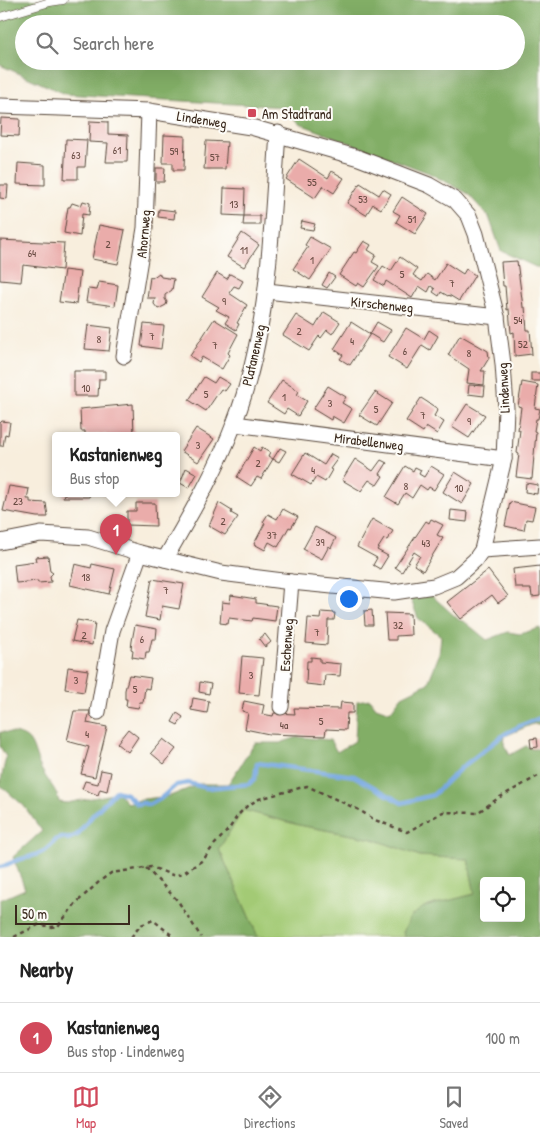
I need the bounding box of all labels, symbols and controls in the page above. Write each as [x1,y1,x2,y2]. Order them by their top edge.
search box [15,15,525,70]
icon: search [33,29,61,57]
text: Search here [73,30,154,56]
place label: Am Stadtrand [262,104,332,123]
street label: Lindenweg [176,106,228,133]
marker: Am Stadtrand [246,107,258,119]
house number: 61 [113,143,121,157]
house number: 59 [170,144,178,158]
house number: 63 [71,148,81,162]
house number: 57 [210,150,220,164]
house number: 55 [307,175,317,189]
house number: 53 [358,192,368,206]
house number: 13 [230,197,239,211]
street label: Ahornweg [131,209,156,259]
house number: 51 [408,212,416,226]
house number: 2 [105,237,111,251]
house number: 11 [240,243,248,257]
house number: 64 [28,246,36,260]
house number: 1 [310,253,314,267]
house number: 5 [400,267,405,281]
house number: 7 [449,276,455,290]
street label: Kirschenweg [350,291,414,318]
house number: 9 [222,294,226,308]
house number: 54 [514,313,522,327]
street label: Platanenweg [237,322,270,388]
house number: 2 [296,324,302,338]
house number: 7 [149,329,155,343]
house number: 8 [97,332,102,346]
house number: 4 [350,334,354,348]
house number: 52 [518,337,528,351]
house number: 7 [212,338,218,352]
house number: 6 [403,344,408,358]
house number: 8 [467,346,472,360]
street label: Lindenweg [492,362,515,414]
house number: 10 [82,381,91,395]
house number: 5 [204,387,209,401]
house number: 1 [282,390,286,404]
house number: 3 [328,396,333,410]
house number: 5 [374,402,379,416]
house number: 7 [420,408,426,422]
house number: 9 [467,414,471,428]
street label: Mirabellenweg [333,427,405,456]
popup [52,432,180,497]
house number: 3 [196,438,201,452]
text: Kastanienweg [70,441,162,467]
house number: 2 [255,456,261,470]
house number: 4 [311,463,315,477]
text: Bus stop [70,467,119,489]
house number: 8 [404,479,409,493]
house number: 10 [455,481,464,495]
house number: 23 [13,494,23,508]
pin: 1 [100,514,132,555]
house number: 2 [220,514,226,528]
house number: 37 [267,528,277,542]
house number: 39 [316,535,324,549]
house number: 43 [421,536,431,550]
house number: 18 [82,570,91,584]
house number: 7 [163,583,169,597]
your location [336,586,362,612]
street label: Eschenweg [275,618,298,672]
house number: 32 [393,618,403,632]
house number: 7 [314,625,320,639]
house number: 2 [81,628,87,642]
house number: 6 [140,632,145,646]
house number: 3 [249,668,254,682]
house number: 3 [74,673,79,687]
house number: 5 [133,682,138,696]
house number: 5 [319,714,324,728]
house number: 4a [280,718,289,732]
house number: 4 [85,727,89,741]
map controls [480,877,525,922]
button: locate [480,877,525,922]
scale bar [15,902,130,925]
text: 50 m [22,904,47,923]
text: Nearby [20,955,73,984]
text: Kastanienweg [67,1014,160,1040]
text: 1 [33,1027,39,1049]
text: 100 m [485,1027,520,1049]
text: Bus stop · Lindenweg [67,1040,184,1062]
tab: Map [72,1083,100,1132]
tab: Directions [244,1083,295,1132]
tab: Saved [439,1083,468,1132]

